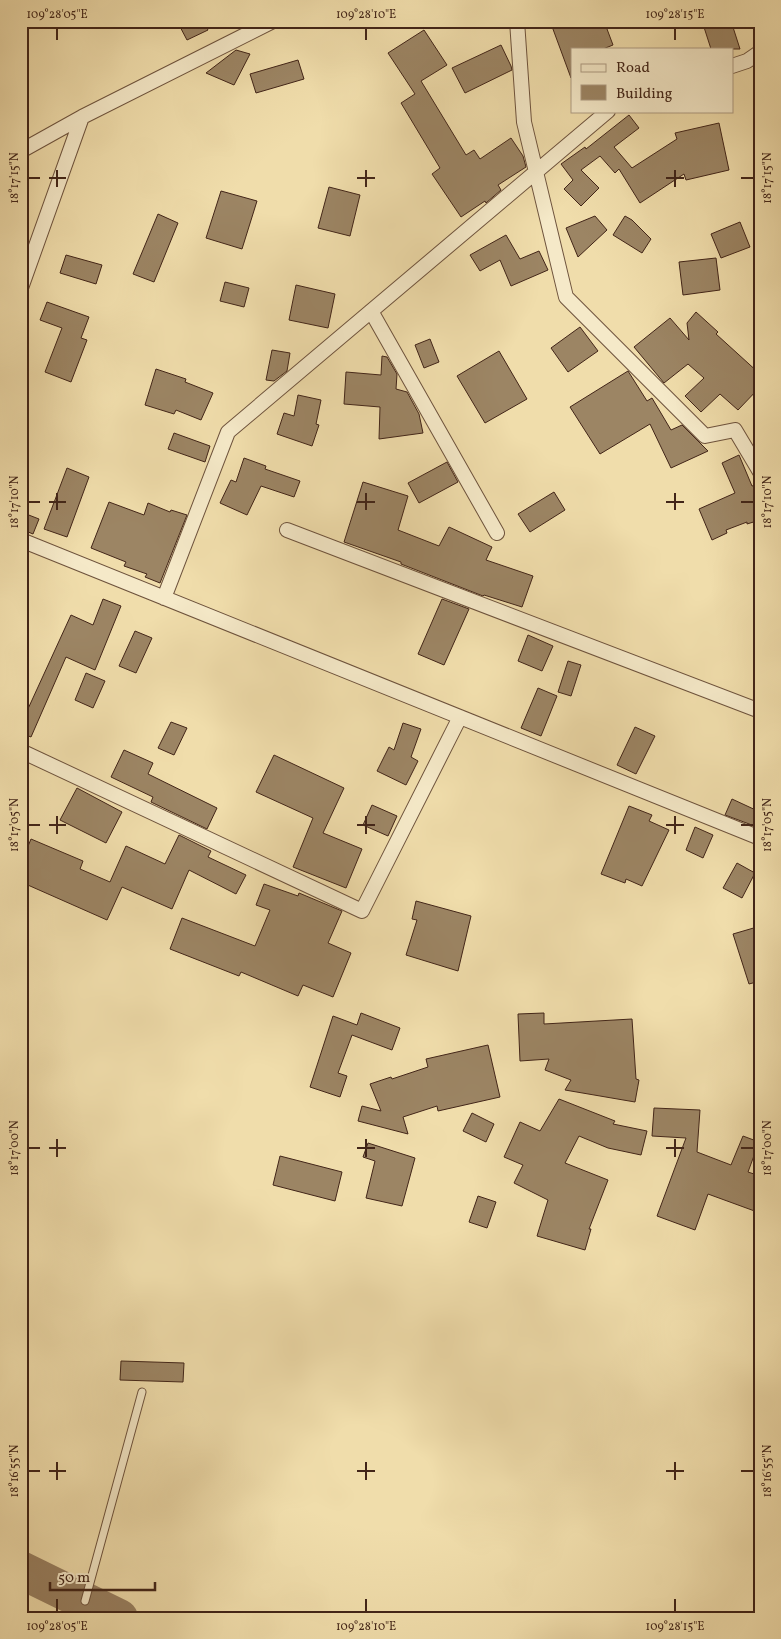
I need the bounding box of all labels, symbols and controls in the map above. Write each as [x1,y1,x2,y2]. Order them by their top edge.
text: 109°28'05"E [26,7,88,23]
text: 109°28'10"E [336,7,396,23]
text: 109°28'15"E [645,7,705,23]
legend [571,48,734,112]
text: Road [616,58,650,79]
text: Building [616,84,673,105]
text: 18°17'15"N [7,152,23,204]
text: 18°17'15"N [760,152,776,204]
text: 18°17'10"N [7,476,23,528]
text: 18°17'10"N [760,476,776,528]
text: 18°17'05"N [7,798,23,852]
text: 18°17'05"N [760,798,776,852]
text: 18°17'00"N [7,1120,23,1176]
text: 18°17'00"N [760,1120,776,1176]
text: 18°16'55"N [7,1444,23,1497]
text: 18°16'55"N [760,1444,776,1497]
scale bar [50,1559,155,1591]
text: 50 m [58,1568,90,1589]
text: 109°28'05"E [26,1619,88,1635]
text: 109°28'10"E [336,1619,396,1635]
text: 109°28'15"E [645,1619,705,1635]

